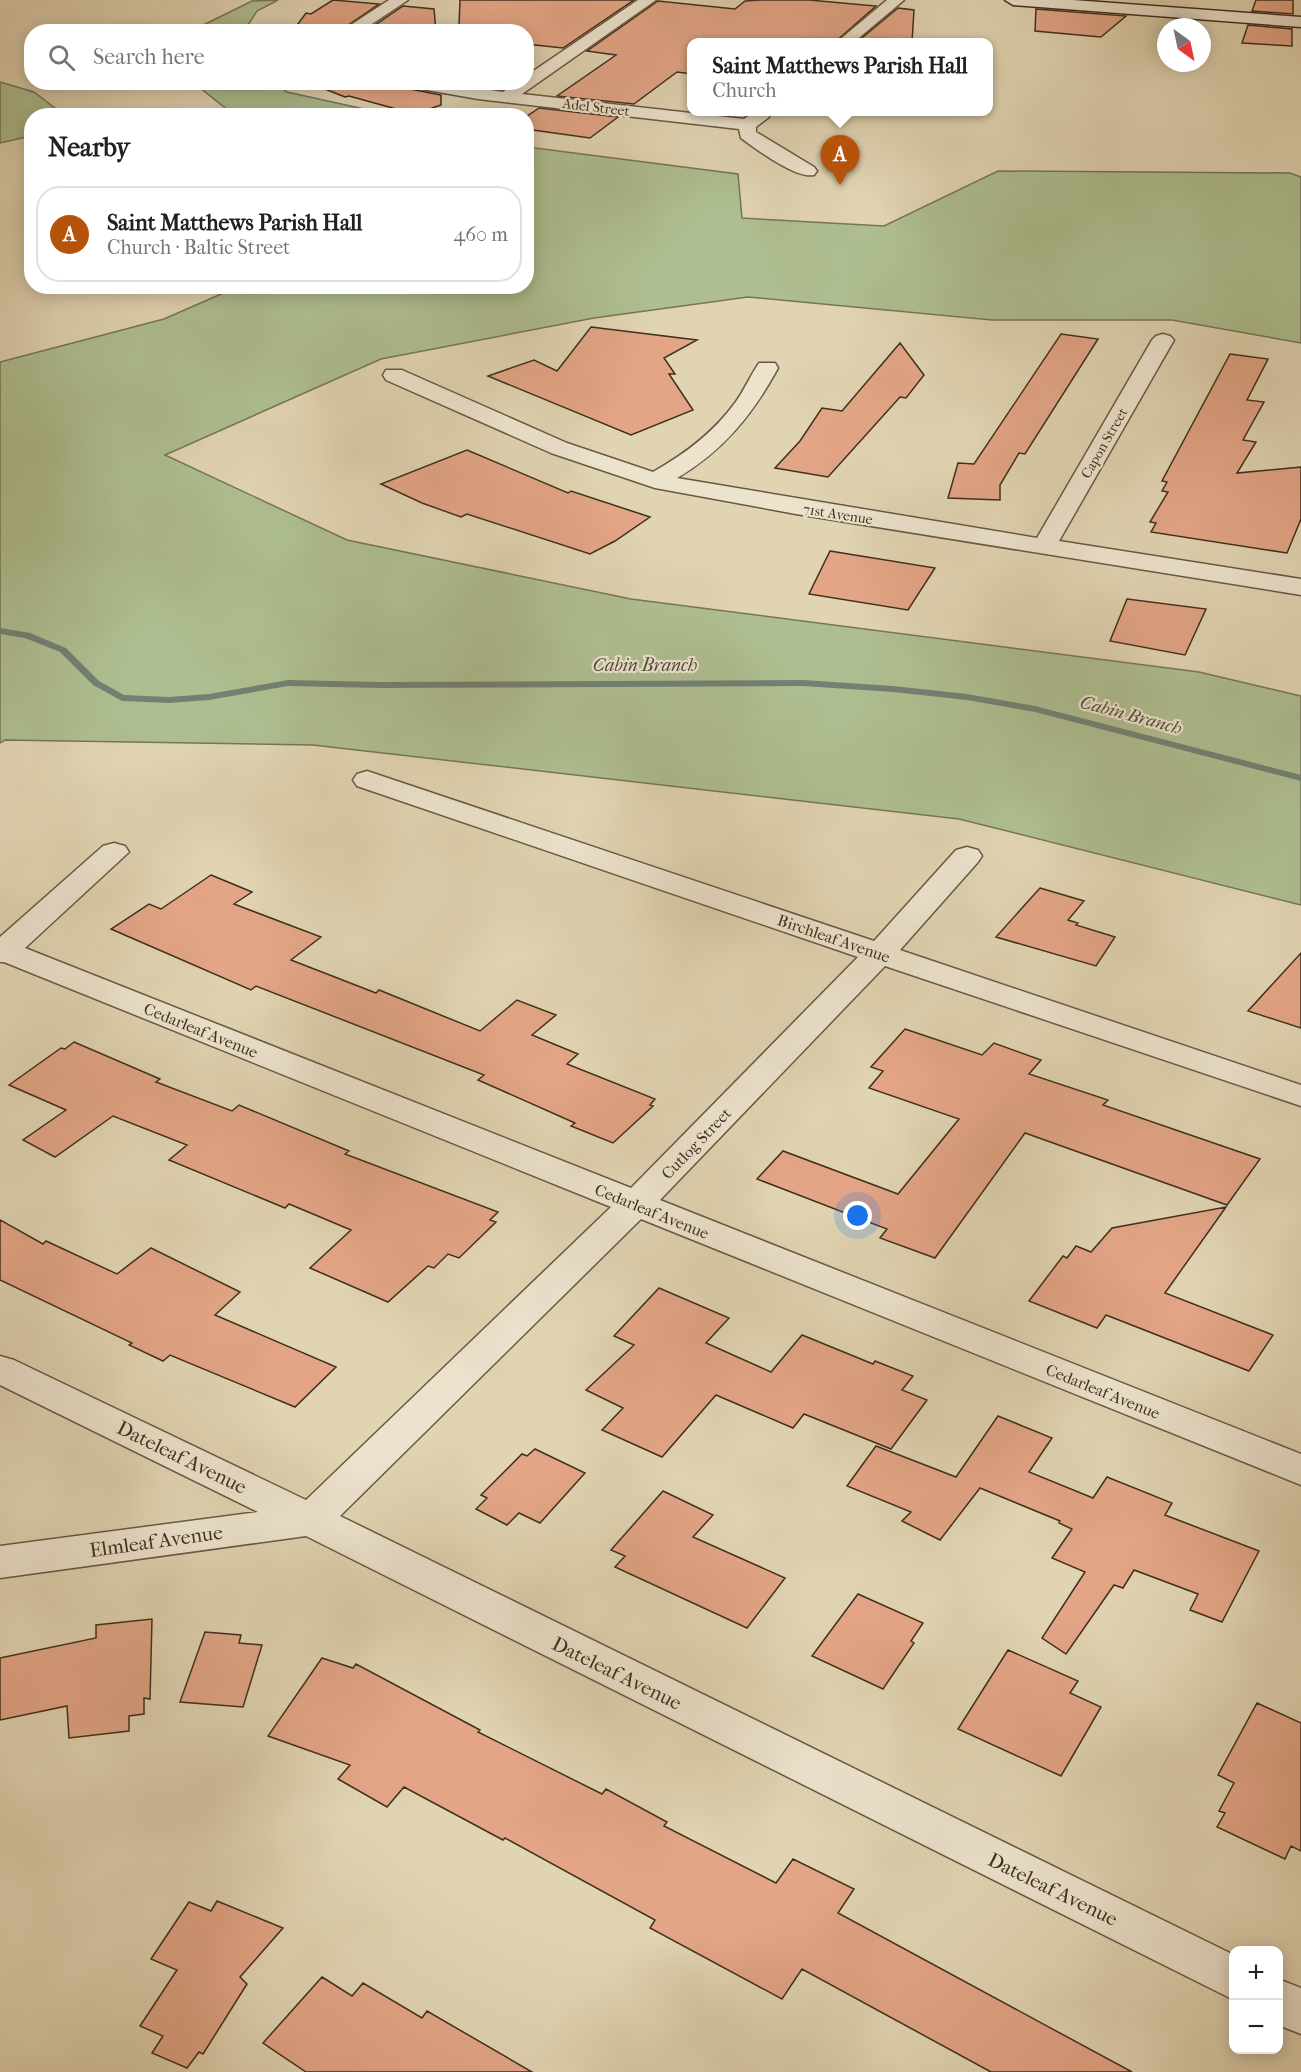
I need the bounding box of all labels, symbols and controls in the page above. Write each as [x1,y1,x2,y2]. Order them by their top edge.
north arrow [1157,18,1211,72]
search box [24,24,534,90]
popup [687,38,993,116]
icon: search [45,41,78,74]
text: Search here [93,44,205,70]
text: Saint Matthews Parish Hall [712,53,968,79]
text: Church [712,79,776,102]
street label: Adel Street [560,95,630,120]
text: Nearby [48,132,130,163]
pin: A [820,136,860,185]
text: Saint Matthews Parish Hall [107,210,362,236]
text: A [63,223,76,246]
text: 460 m [453,223,508,246]
text: Church · Baltic Street [107,236,290,259]
street label: Capon Street [1077,405,1131,482]
street label: 71st Avenue [802,501,874,528]
water label: Cabin Branch [593,655,697,676]
water label: Cabin Branch [1078,692,1184,739]
street label: Birchleaf Avenue [775,910,893,967]
street label: Cedarleaf Avenue [141,999,261,1062]
street label: Cutlog Street [658,1103,735,1183]
street label: Cedarleaf Avenue [592,1180,712,1243]
your location [843,1201,872,1230]
street label: Cedarleaf Avenue [1043,1360,1163,1423]
street label: Dateleaf Avenue [113,1416,250,1499]
street label: Elmleaf Avenue [88,1521,224,1562]
street label: Dateleaf Avenue [548,1632,685,1715]
street label: Dateleaf Avenue [984,1848,1121,1931]
map controls [1229,1946,1283,2054]
button: + [1229,1946,1283,2000]
button: − [1229,2000,1283,2054]

